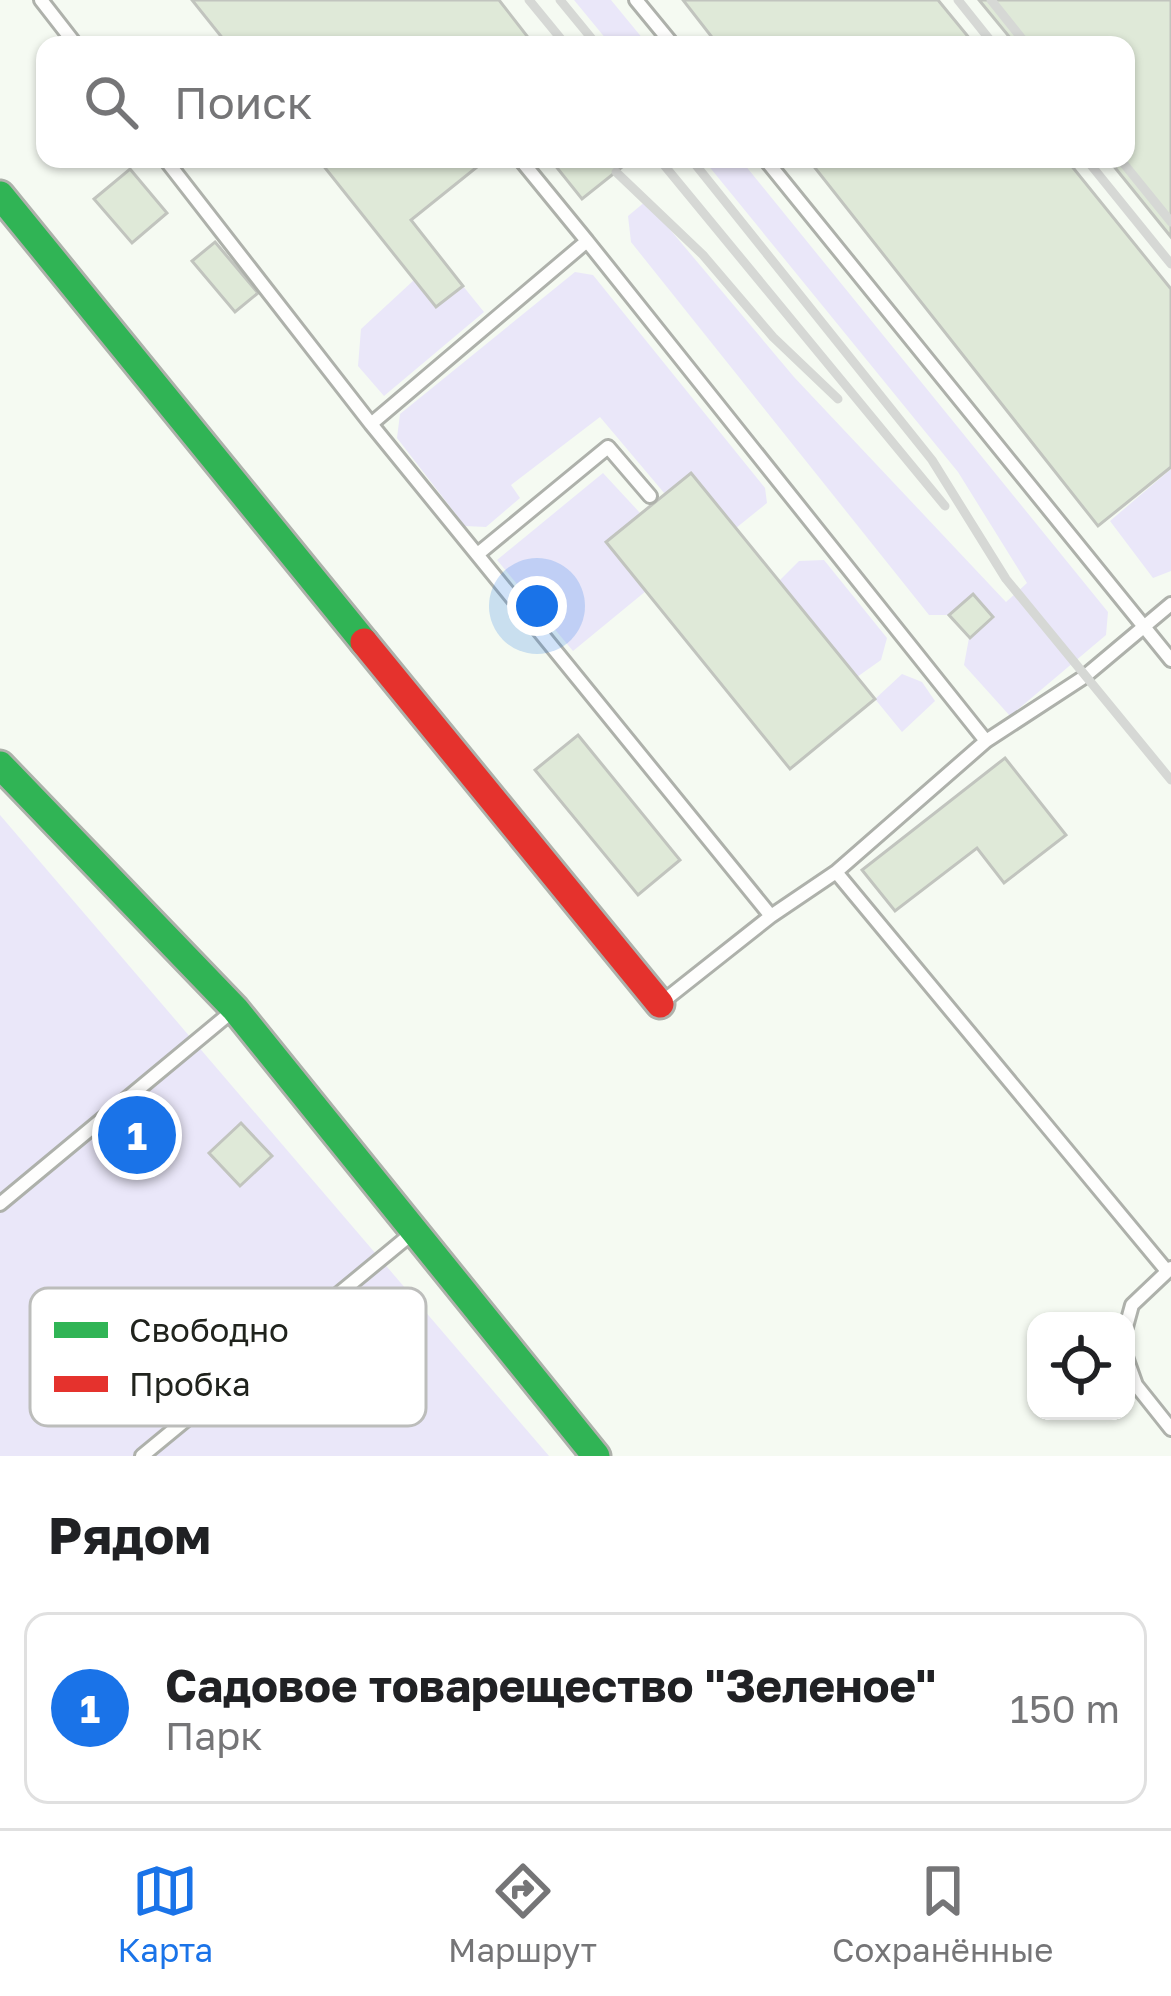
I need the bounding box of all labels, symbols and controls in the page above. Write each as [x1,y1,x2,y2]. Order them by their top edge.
search box [36,36,1135,168]
icon: search [78,69,144,135]
text: Поиск [174,75,313,129]
your location [507,576,567,636]
pin: 1 [98,1090,176,1180]
legend [30,1288,426,1426]
text: Свободно [129,1310,289,1349]
map controls [1027,1312,1135,1420]
button: locate [1027,1312,1135,1420]
text: Пробка [129,1364,251,1403]
text: Рядом [48,1504,211,1565]
text: Садовое товарещество "Зеленое" [165,1658,936,1712]
text: 1 [80,1685,100,1732]
text: 150 m [1010,1685,1120,1732]
text: Парк [165,1712,263,1759]
tab: Карта [118,1858,213,1969]
tab: Маршрут [448,1858,597,1969]
tab: Сохранённые [832,1858,1053,1969]

